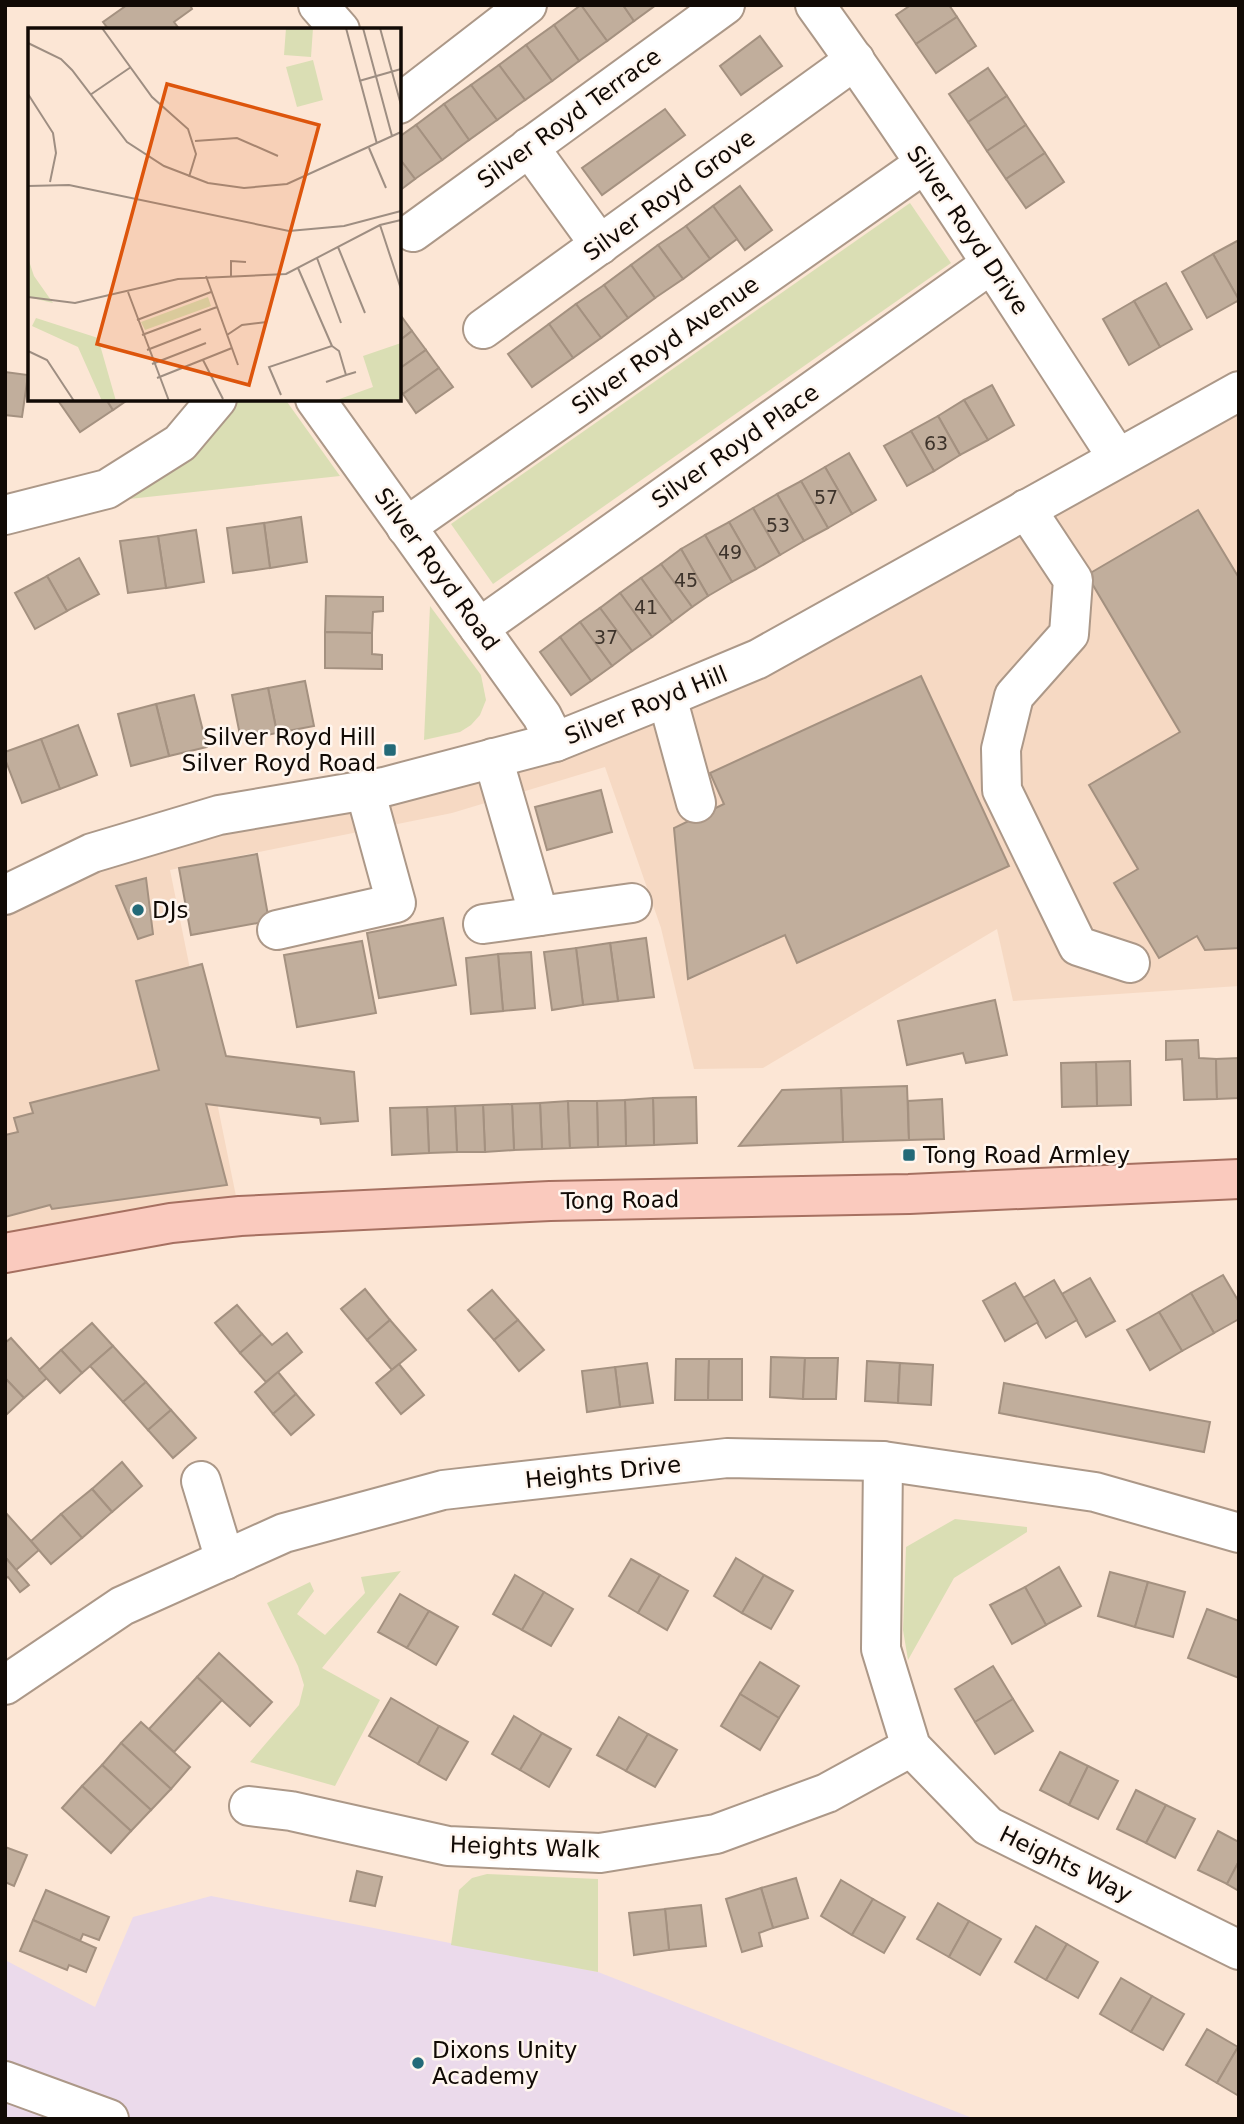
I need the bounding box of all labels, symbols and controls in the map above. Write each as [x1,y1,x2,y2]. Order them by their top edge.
inset map [28,28,401,401]
street label: Silver Royd Terrace [472,43,666,193]
street label: Silver Royd Grove [578,124,760,266]
street label: Silver Royd Drive [902,141,1034,319]
street label: Silver Royd Avenue [567,271,763,419]
street label: Silver Royd Place [647,379,823,513]
house number: 63 [924,432,948,454]
street label: Silver Royd Road [369,483,505,655]
house number: 57 [814,486,838,508]
house number: 53 [766,514,790,536]
house number: 49 [718,541,742,563]
house number: 45 [674,569,698,591]
house number: 41 [634,596,658,618]
house number: 37 [594,626,618,648]
street label: Silver Royd Hill [561,661,731,749]
place label: Silver Royd Hill Silver Royd Road [182,724,376,776]
marker: Silver Royd Hill Silver Royd Road [382,742,398,758]
place label: DJs [152,897,188,923]
marker: DJs [130,902,146,918]
place label: Tong Road Armley [922,1142,1130,1168]
marker: Tong Road Armley [901,1147,917,1163]
street label: Tong Road [560,1186,679,1214]
street label: Heights Drive [524,1451,682,1493]
street label: Heights Way [995,1821,1137,1907]
street label: Heights Walk [449,1831,601,1863]
place label: Dixons Unity Academy [432,2037,577,2089]
marker: Dixons Unity Academy [410,2055,426,2071]

